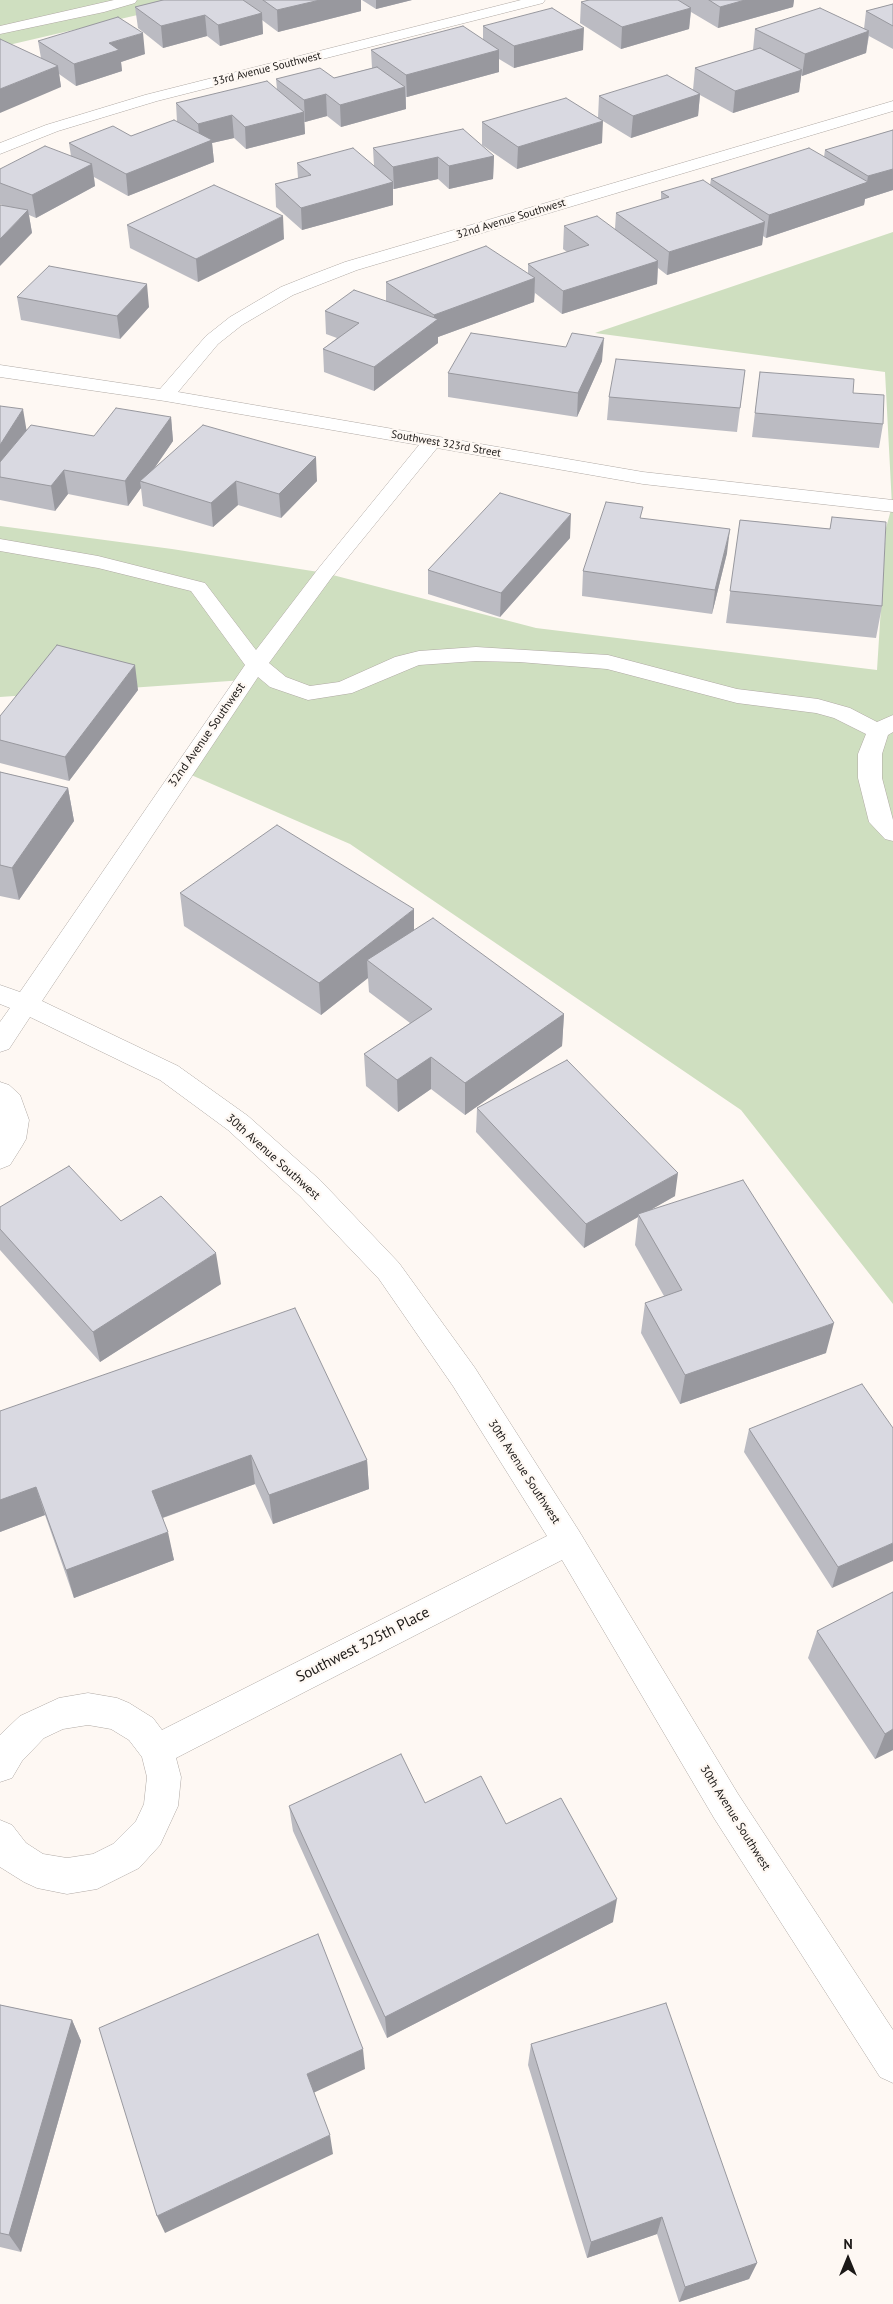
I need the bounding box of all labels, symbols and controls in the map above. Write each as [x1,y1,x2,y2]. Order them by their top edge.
street label: 33rd Avenue Southwest [211,49,323,89]
street label: 32nd Avenue Southwest [455,196,567,242]
street label: Southwest 323rd Street [390,428,502,460]
street label: 32nd Avenue Southwest [166,680,248,790]
street label: 30th Avenue Southwest [223,1111,323,1203]
street label: 30th Avenue Southwest [485,1417,563,1527]
street label: Southwest 325th Place [293,1604,433,1686]
street label: 30th Avenue Southwest [697,1763,773,1873]
north arrow [823,2234,873,2284]
text: N [843,2235,853,2253]

